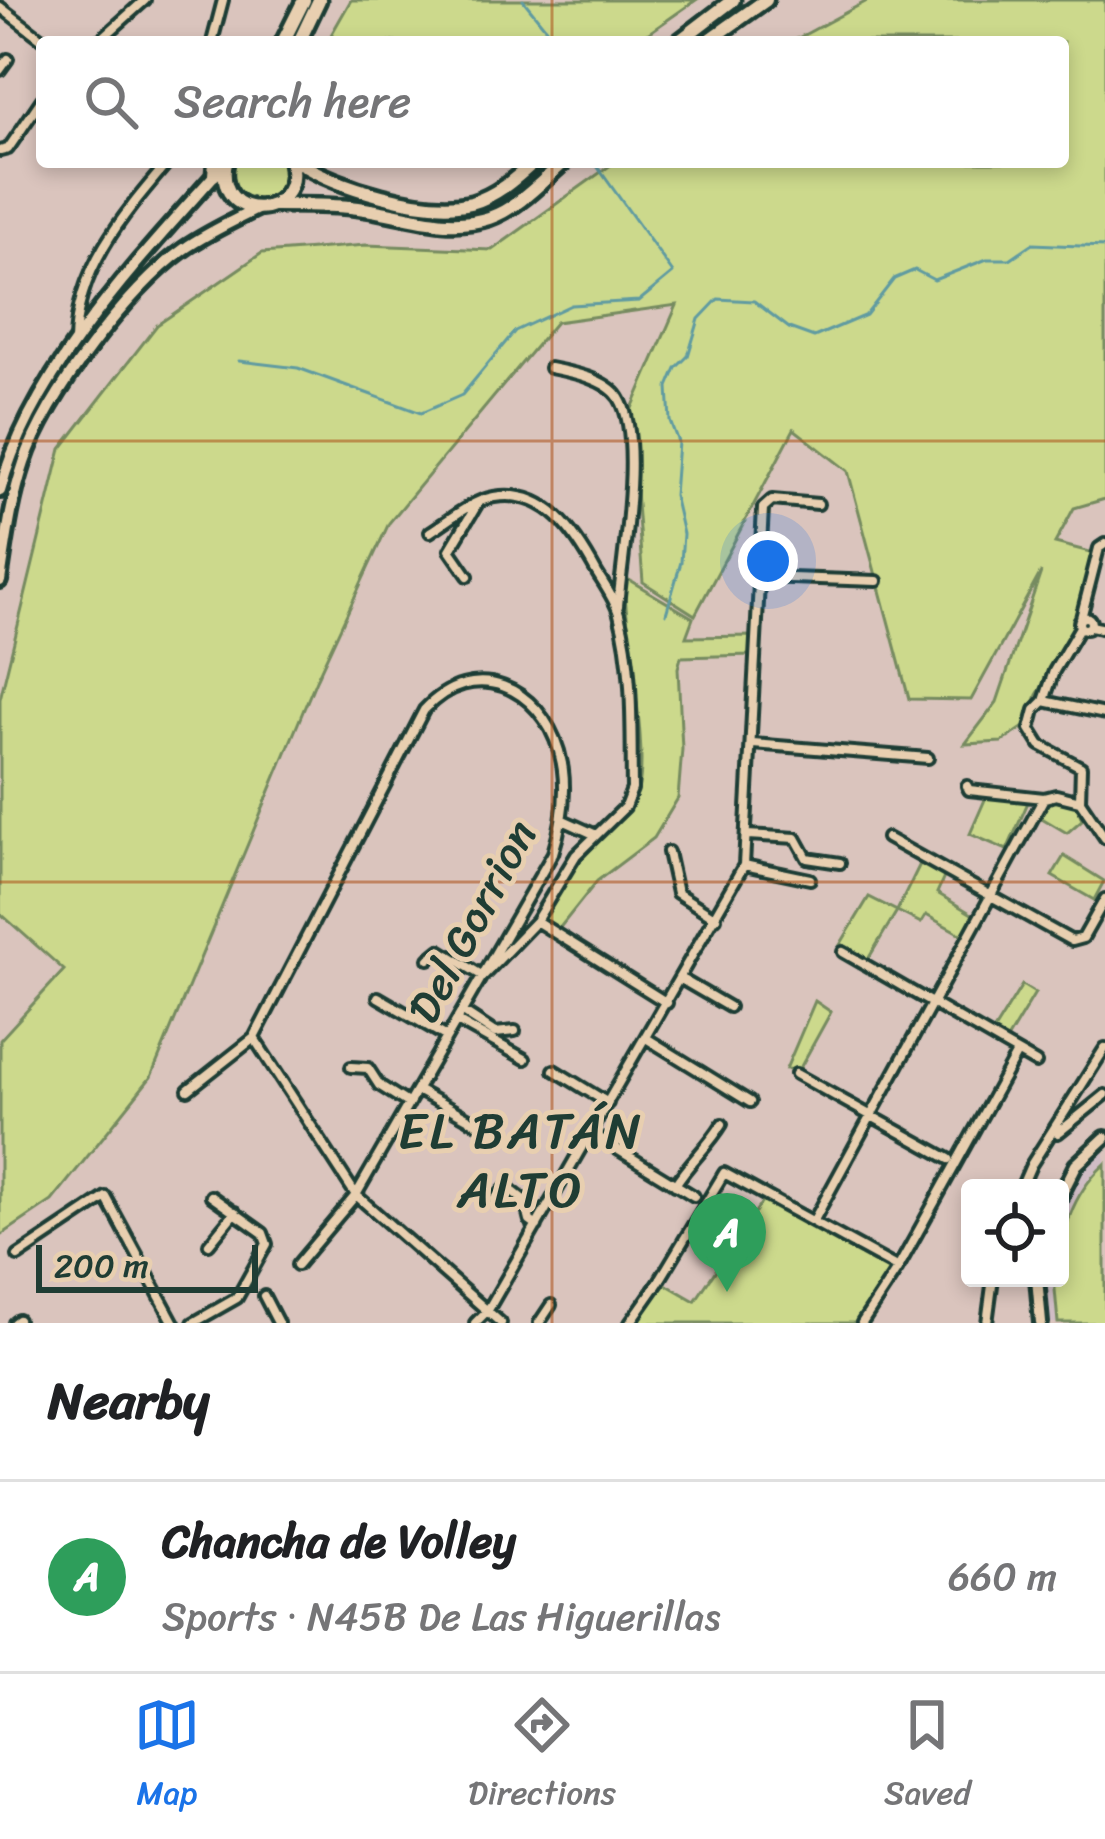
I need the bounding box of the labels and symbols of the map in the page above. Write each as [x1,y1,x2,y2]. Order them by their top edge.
your location [738,531,798,591]
street label: Del Gorrion [384,805,559,1038]
district label: EL BATÁN ALTO [398,1086,644,1235]
pin: A [688,1193,766,1292]
scale bar [36,1239,258,1292]

